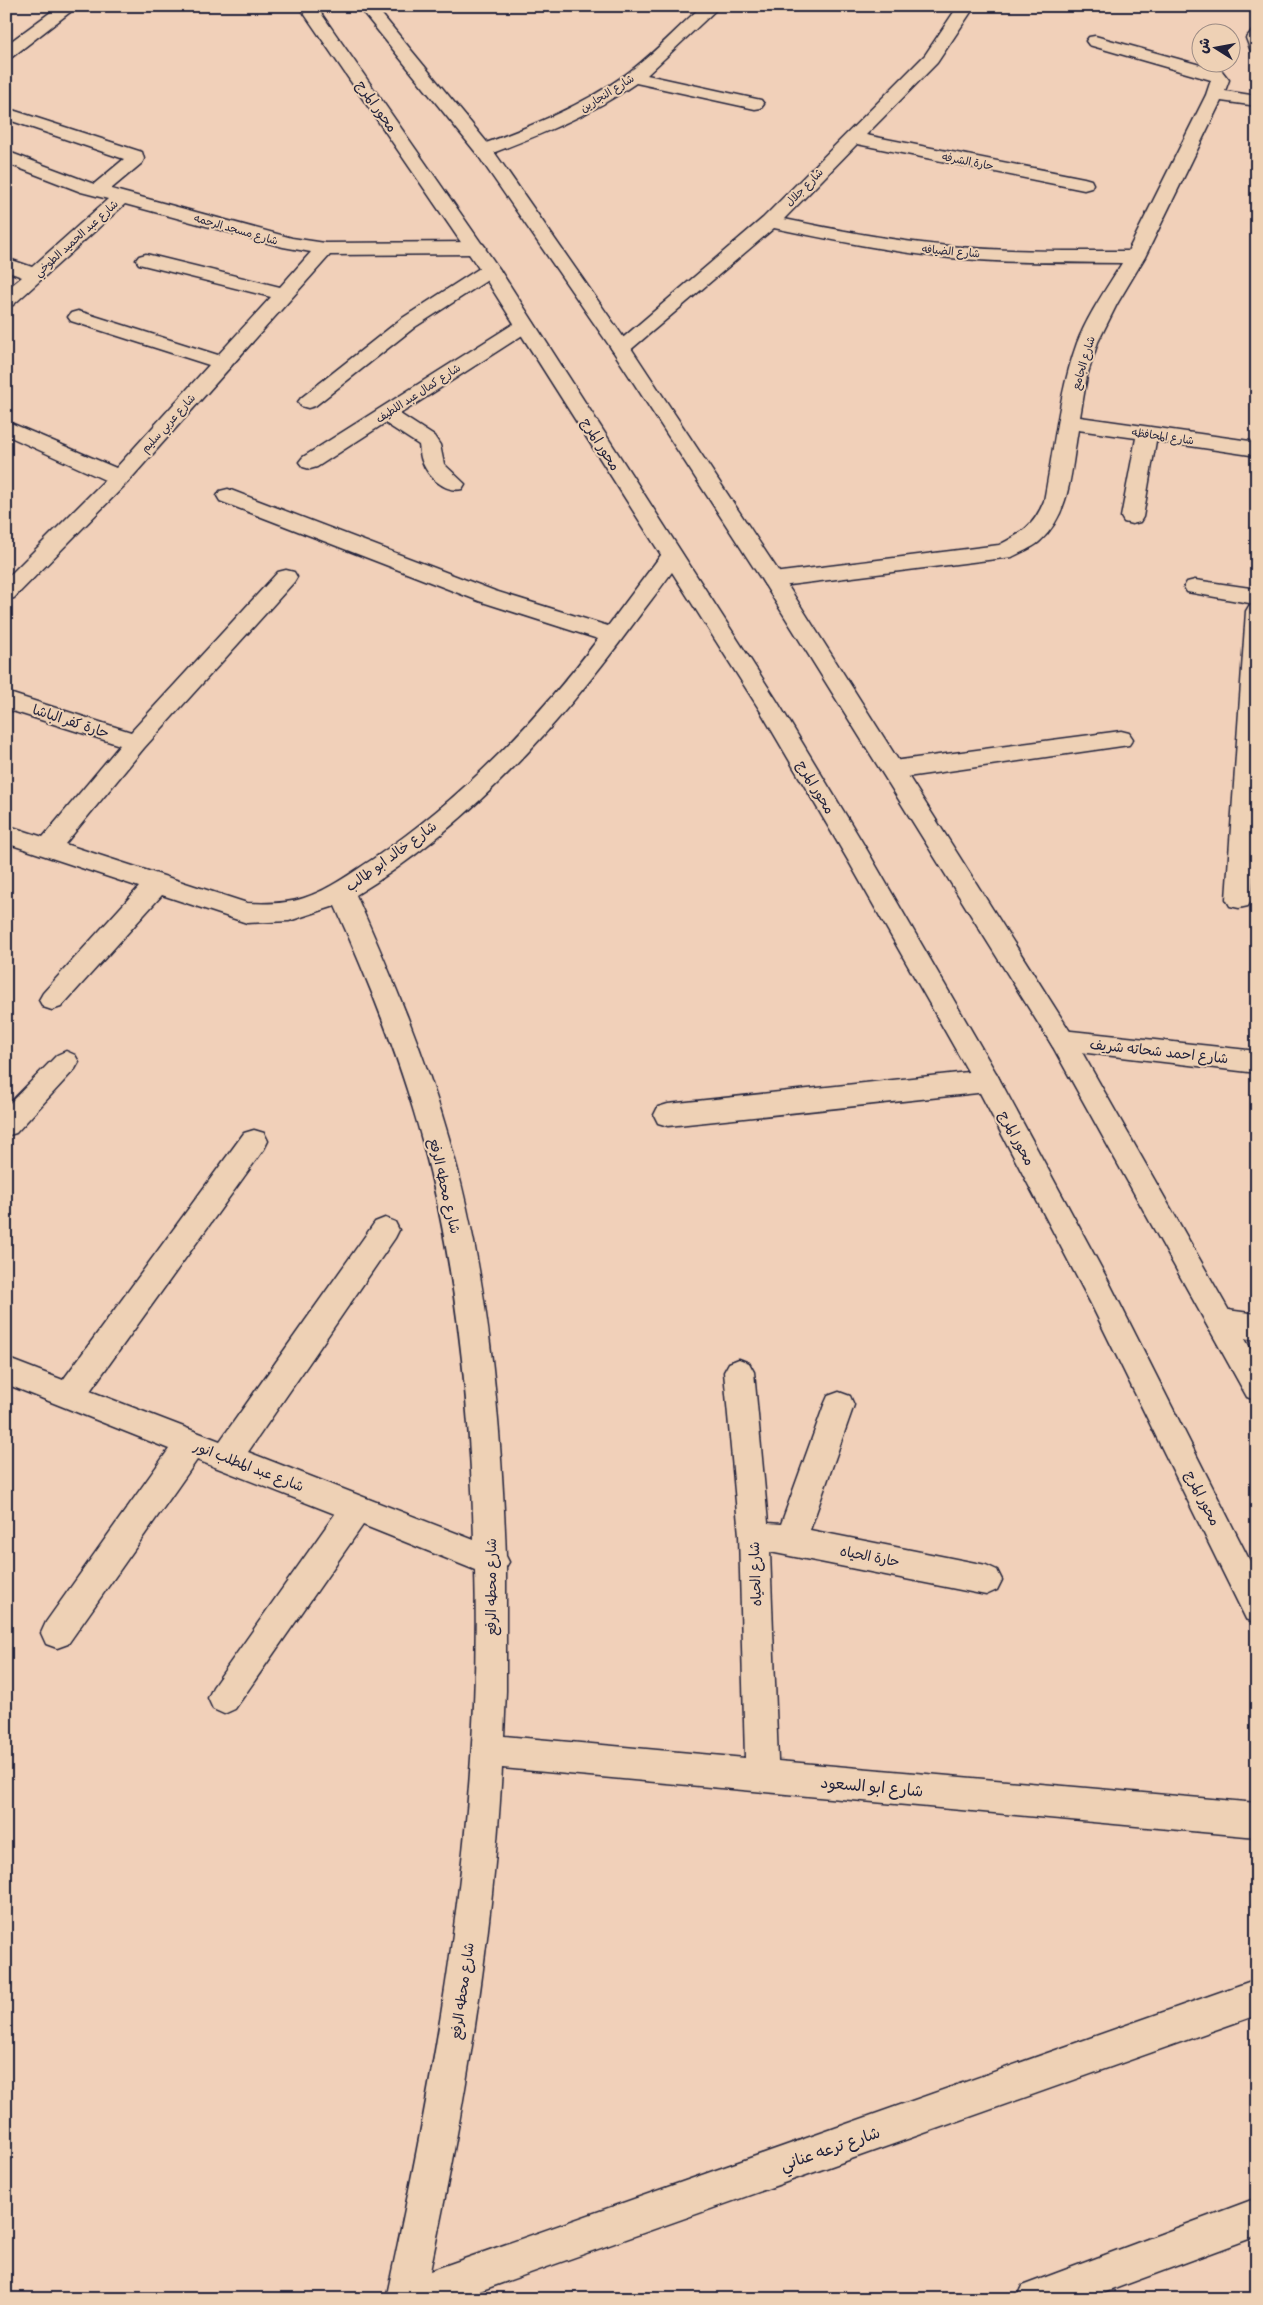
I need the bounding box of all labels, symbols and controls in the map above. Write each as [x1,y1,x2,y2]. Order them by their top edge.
north arrow [1190,22,1240,72]
text: ش [1193,36,1214,55]
street label: شارع النجارين [577,71,638,117]
street label: محور المرج [352,77,401,136]
street label: حارة الشرفه [941,149,995,173]
street label: شارع جلال [782,165,827,210]
street label: شارع عبد الحميد الطوخي [31,197,124,282]
street label: شارع مسجد الرحمه [192,210,280,250]
street label: شارع الضيافه [921,241,981,263]
street label: شارع الجامع [1068,334,1100,392]
street label: شارع كمال عبد اللطيف [373,360,464,427]
street label: شارع عربي سليم [138,391,201,458]
street label: محور المرج [577,414,624,474]
street label: شارع المحافظه [1131,425,1195,449]
street label: حارة كفر الباشا [30,700,112,742]
street label: محور المرج [792,757,839,818]
street label: شارع خالد ابو طالب [342,817,441,896]
street label: شارع احمد شحاته شريف [1089,1035,1229,1068]
street label: محور المرج [994,1108,1039,1169]
street label: شارع محطه الرفع [423,1136,465,1236]
street label: شارع عبد المطلب انور [190,1436,307,1496]
street label: محور المرج [1181,1467,1225,1529]
street label: شارع محطه الرفع [482,1538,502,1636]
street label: شارع الحياه [745,1541,766,1607]
street label: حارة الحياه [839,1541,901,1571]
street label: شارع ابو السعود [820,1772,924,1802]
street label: شارع محطه الرفع [446,1941,480,2041]
street label: شارع ترعه عناني [777,2122,884,2179]

